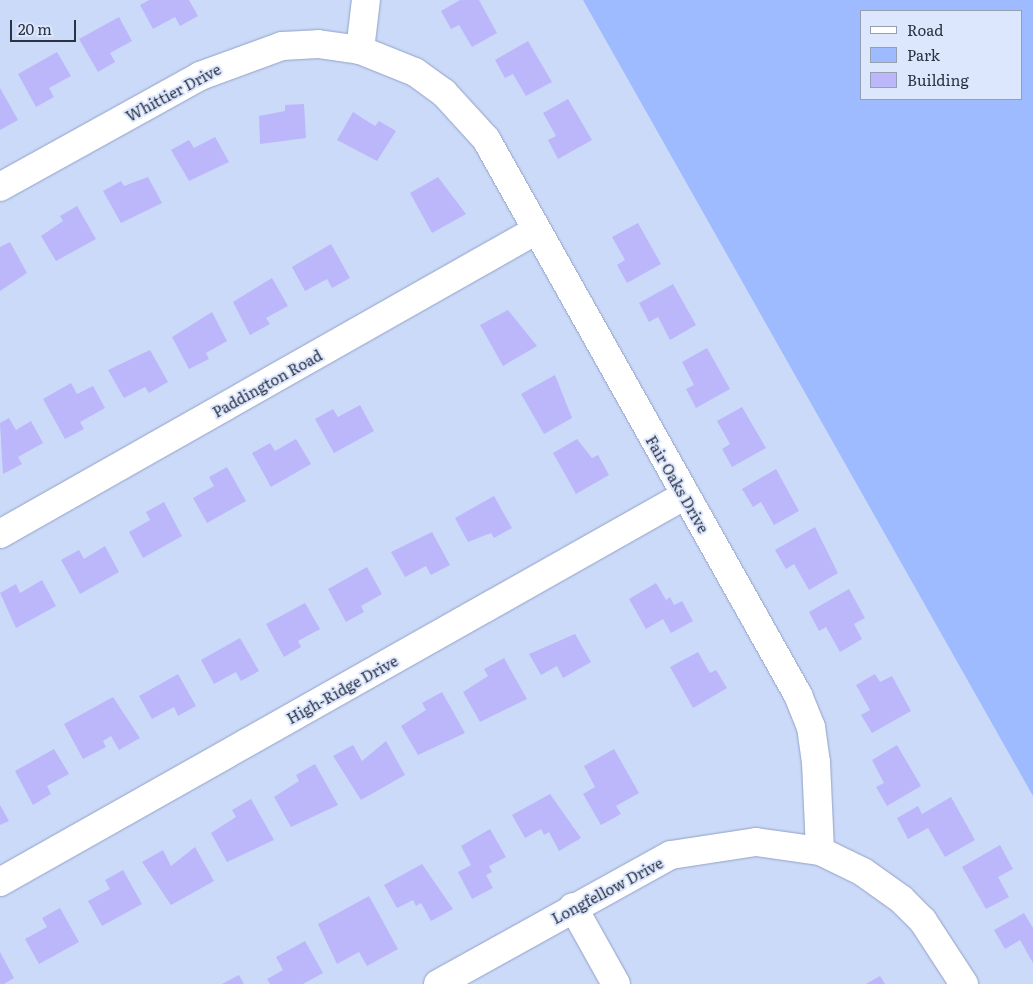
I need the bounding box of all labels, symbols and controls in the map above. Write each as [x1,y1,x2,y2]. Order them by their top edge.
scale bar [12,10,79,42]
legend [860,10,1023,100]
text: 20 m [18,17,52,40]
text: Road [907,18,943,41]
text: Park [907,43,940,66]
street label: Whittier Drive [122,59,224,125]
text: Building [907,68,969,91]
street label: Paddington Road [209,345,325,421]
street label: Fair Oaks Drive [643,432,713,536]
street label: High-Ridge Drive [283,651,401,727]
street label: Longfellow Drive [548,853,666,927]

